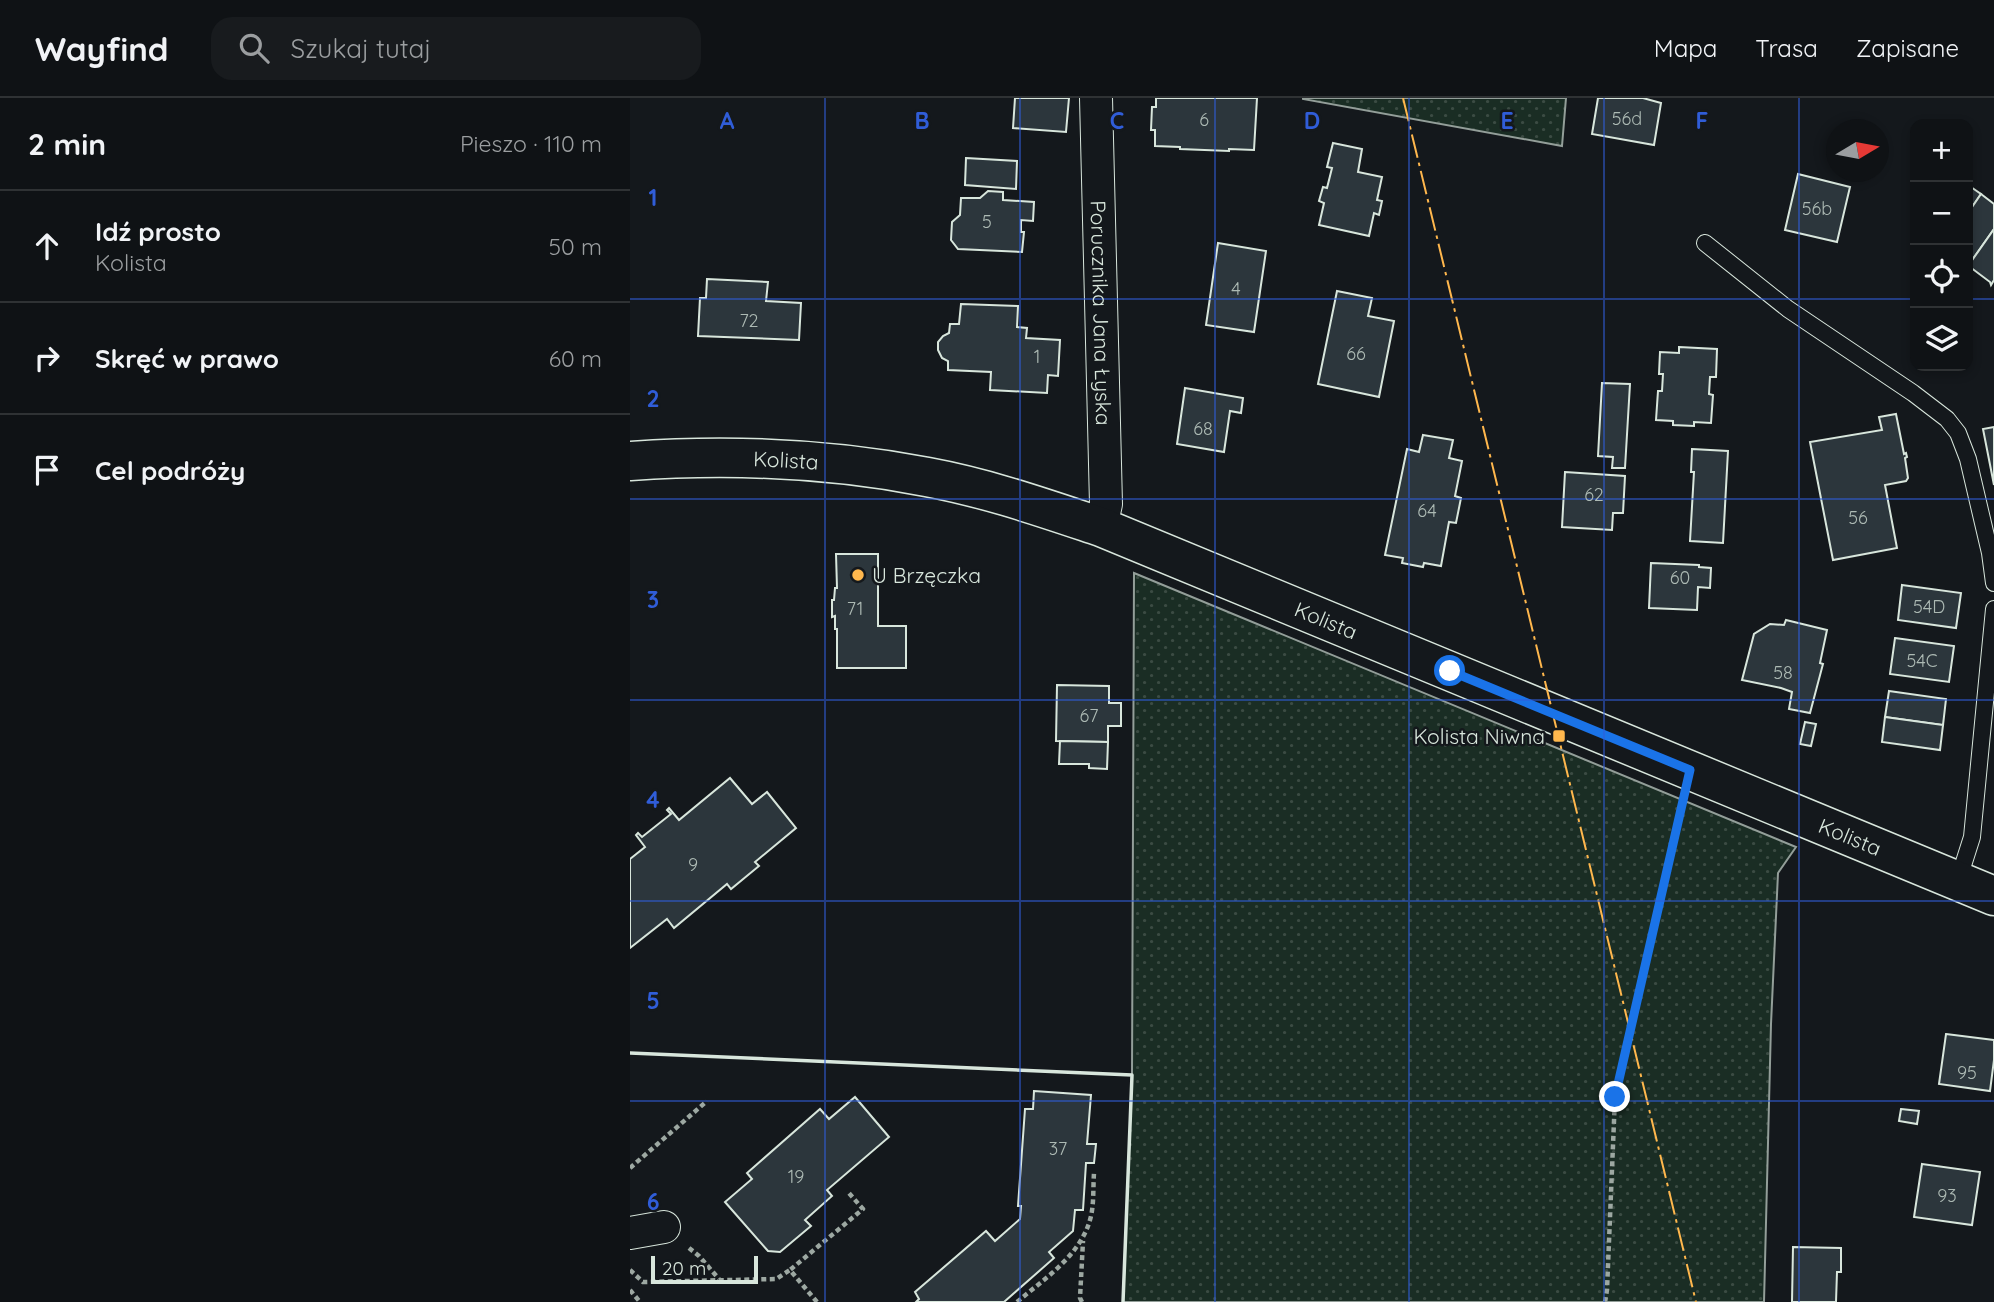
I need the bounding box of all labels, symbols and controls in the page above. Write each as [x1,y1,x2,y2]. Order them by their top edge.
search box [211,17,701,80]
text: Wayfind [35,28,169,69]
icon: search [235,29,273,67]
text: Szukaj tutaj [291,32,431,65]
text: Mapa [1654,33,1717,63]
text: Trasa [1755,33,1818,63]
text: Zapisane [1856,33,1959,63]
text: A [720,106,735,135]
text: B [914,106,930,135]
text: C [1110,106,1124,135]
text: D [1304,106,1320,135]
text: E [1500,106,1514,135]
text: F [1696,106,1708,135]
house number: 56d [1612,107,1642,130]
house number: 6 [1199,108,1209,131]
north arrow [1826,119,1889,182]
map controls [1910,119,1973,371]
button: + [1910,119,1973,182]
text: 2 min [28,125,106,163]
text: Pieszo · 110 m [460,129,602,158]
button: − [1910,182,1973,245]
text: 1 [649,183,657,212]
house number: 56b [1802,197,1832,220]
street label: Porucznika Jana Łyska [1086,200,1117,426]
house number: 5 [982,210,992,233]
text: Idź prosto [95,215,221,248]
icon: ahead [28,227,66,265]
text: 50 m [549,232,602,261]
button: locate [1910,245,1973,308]
text: Kolista [95,248,167,277]
house number: 4 [1231,277,1241,300]
button: layers [1910,308,1973,371]
house number: 72 [739,309,759,332]
icon: right [28,339,66,377]
text: Skręć w prawo [95,342,279,375]
house number: 66 [1346,342,1366,365]
text: 60 m [549,344,602,373]
house number: 1 [1034,345,1040,368]
text: 2 [646,384,660,413]
house number: 68 [1193,417,1213,440]
street label: Kolista [753,445,820,475]
icon: arrive [28,451,66,489]
text: Cel podróży [95,454,245,487]
house number: 62 [1584,483,1604,506]
house number: 64 [1417,499,1437,522]
house number: 56 [1848,506,1868,529]
place label: U Brzęczka [872,562,981,588]
house number: 60 [1670,566,1690,589]
marker: U Brzęczka [850,567,866,583]
text: 3 [647,585,659,614]
street label: Kolista [1291,595,1361,645]
house number: 54D [1913,595,1945,618]
house number: 71 [847,597,863,620]
house number: 54C [1906,649,1938,672]
route start [1434,655,1465,686]
house number: 58 [1773,661,1793,684]
house number: 67 [1080,704,1098,727]
place label: Kolista Niwna [1413,723,1545,749]
marker: Kolista Niwna [1551,728,1567,744]
text: 4 [646,785,660,814]
street label: Kolista [1815,812,1885,861]
house number: 9 [688,853,698,876]
text: 5 [646,986,660,1015]
house number: 95 [1957,1061,1977,1084]
route end [1599,1081,1630,1112]
house number: 37 [1049,1137,1067,1160]
house number: 19 [788,1165,804,1188]
house number: 93 [1937,1184,1957,1207]
text: 6 [647,1187,659,1216]
scale bar [651,1253,758,1285]
text: 20 m [662,1256,706,1280]

